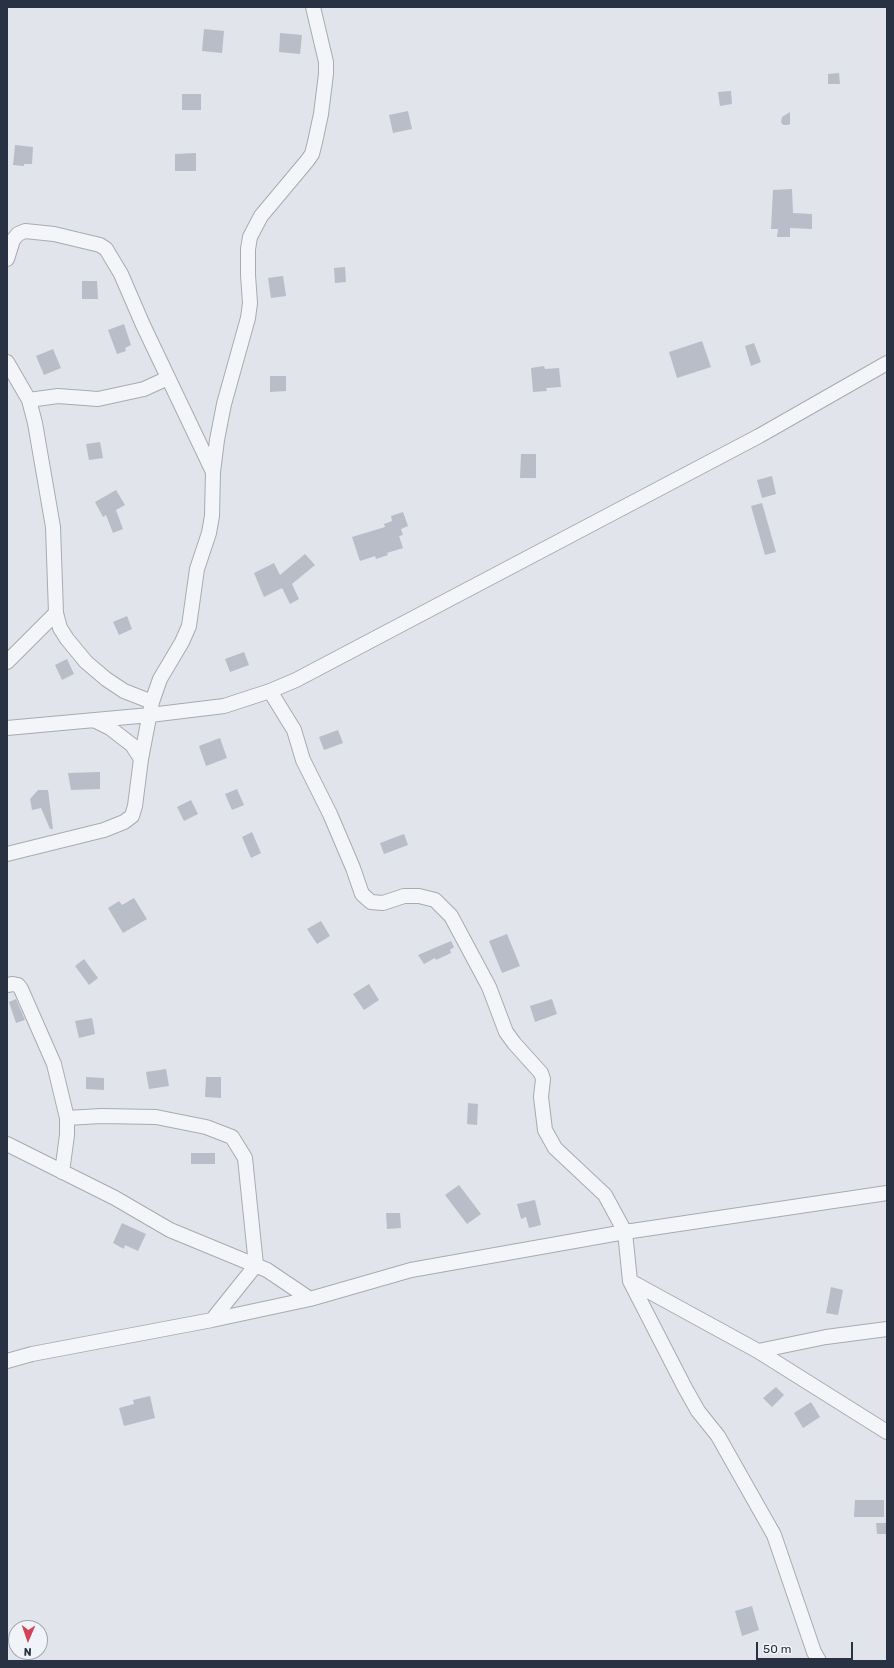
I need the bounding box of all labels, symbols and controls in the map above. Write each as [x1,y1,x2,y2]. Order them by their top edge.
north arrow [8,1620,48,1660]
scale bar [758,1634,855,1660]
text: 50 m [763,1642,791,1656]
text: N [23,1645,32,1658]

